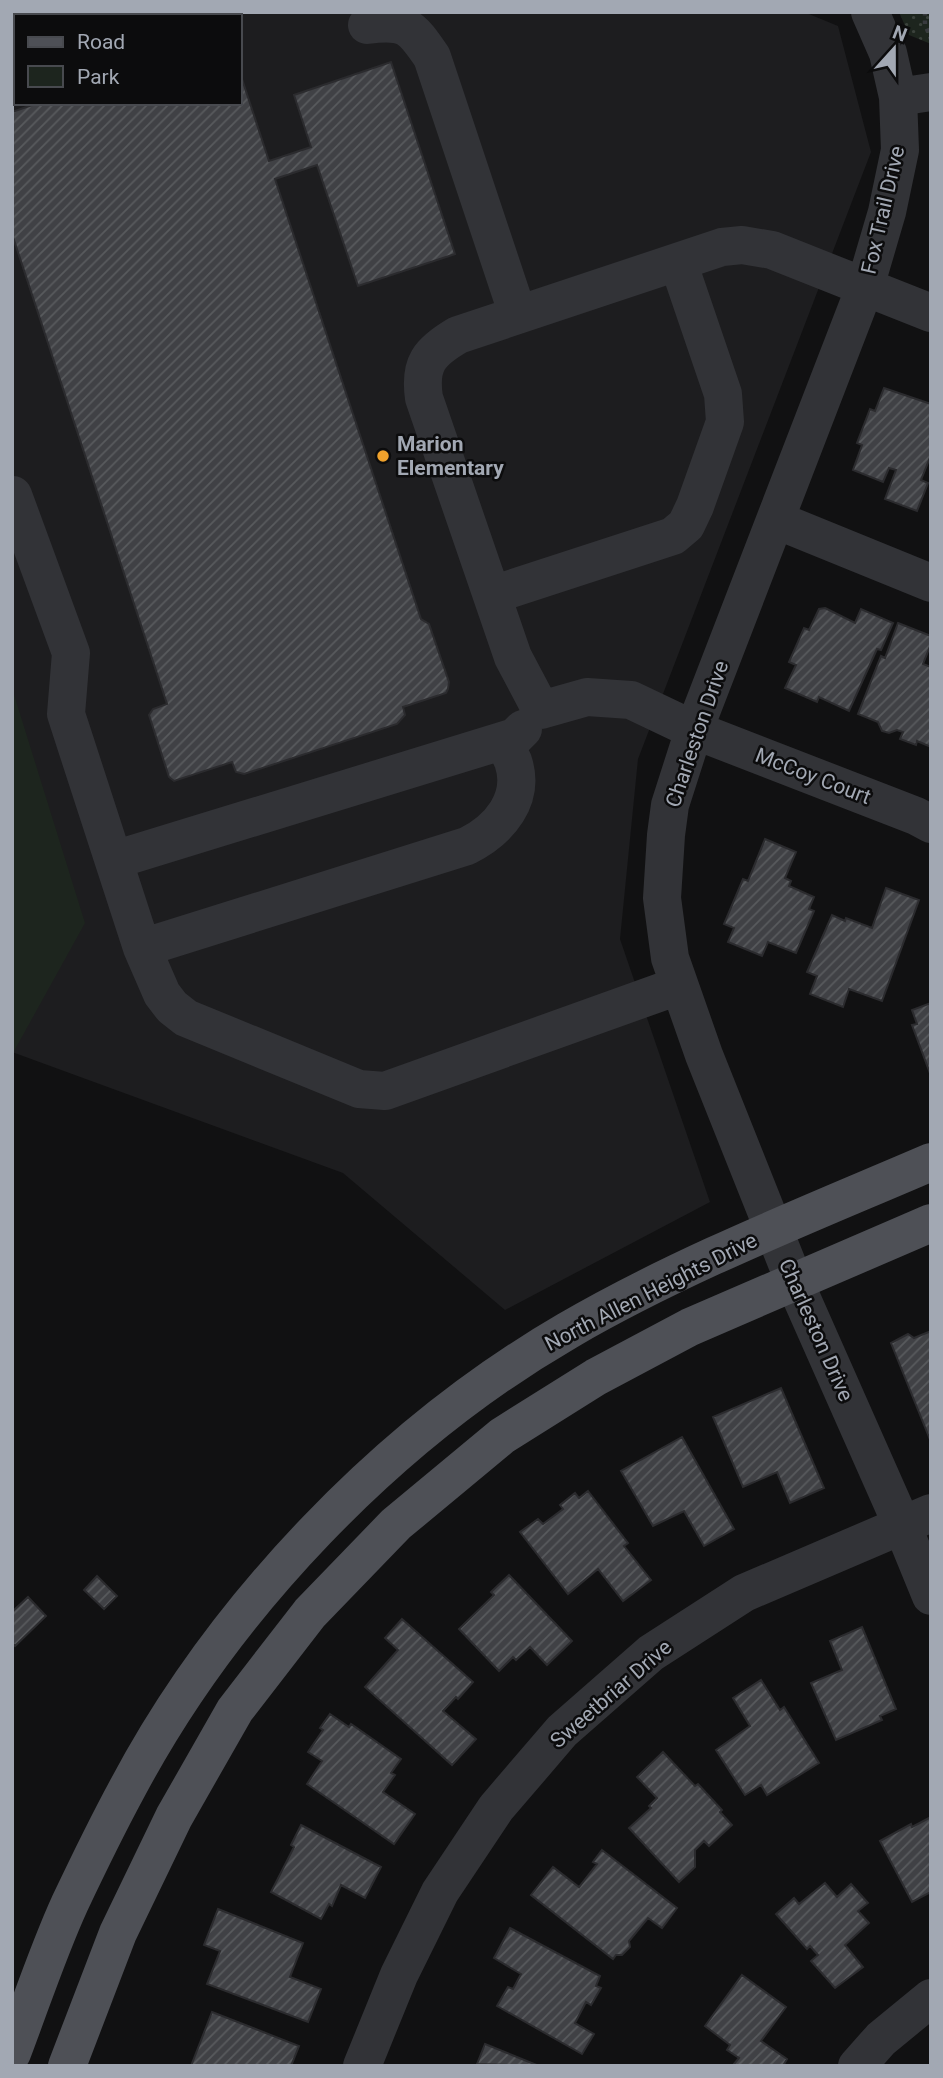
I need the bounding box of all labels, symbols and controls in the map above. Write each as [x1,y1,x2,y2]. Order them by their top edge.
legend [14,14,242,105]
north arrow [859,14,929,84]
text: N [890,20,910,47]
text: Road [77,30,125,54]
text: Park [77,65,120,89]
street label: Fox Trail Drive [857,144,909,276]
place label: Marion Elementary [397,432,504,480]
marker: Marion Elementary [375,448,391,464]
street label: Charleston Drive [661,658,733,810]
street label: McCoy Court [752,743,874,809]
street label: North Allen Heights Drive [541,1228,761,1356]
street label: Charleston Drive [774,1255,858,1405]
street label: Sweetbriar Drive [546,1635,676,1753]

